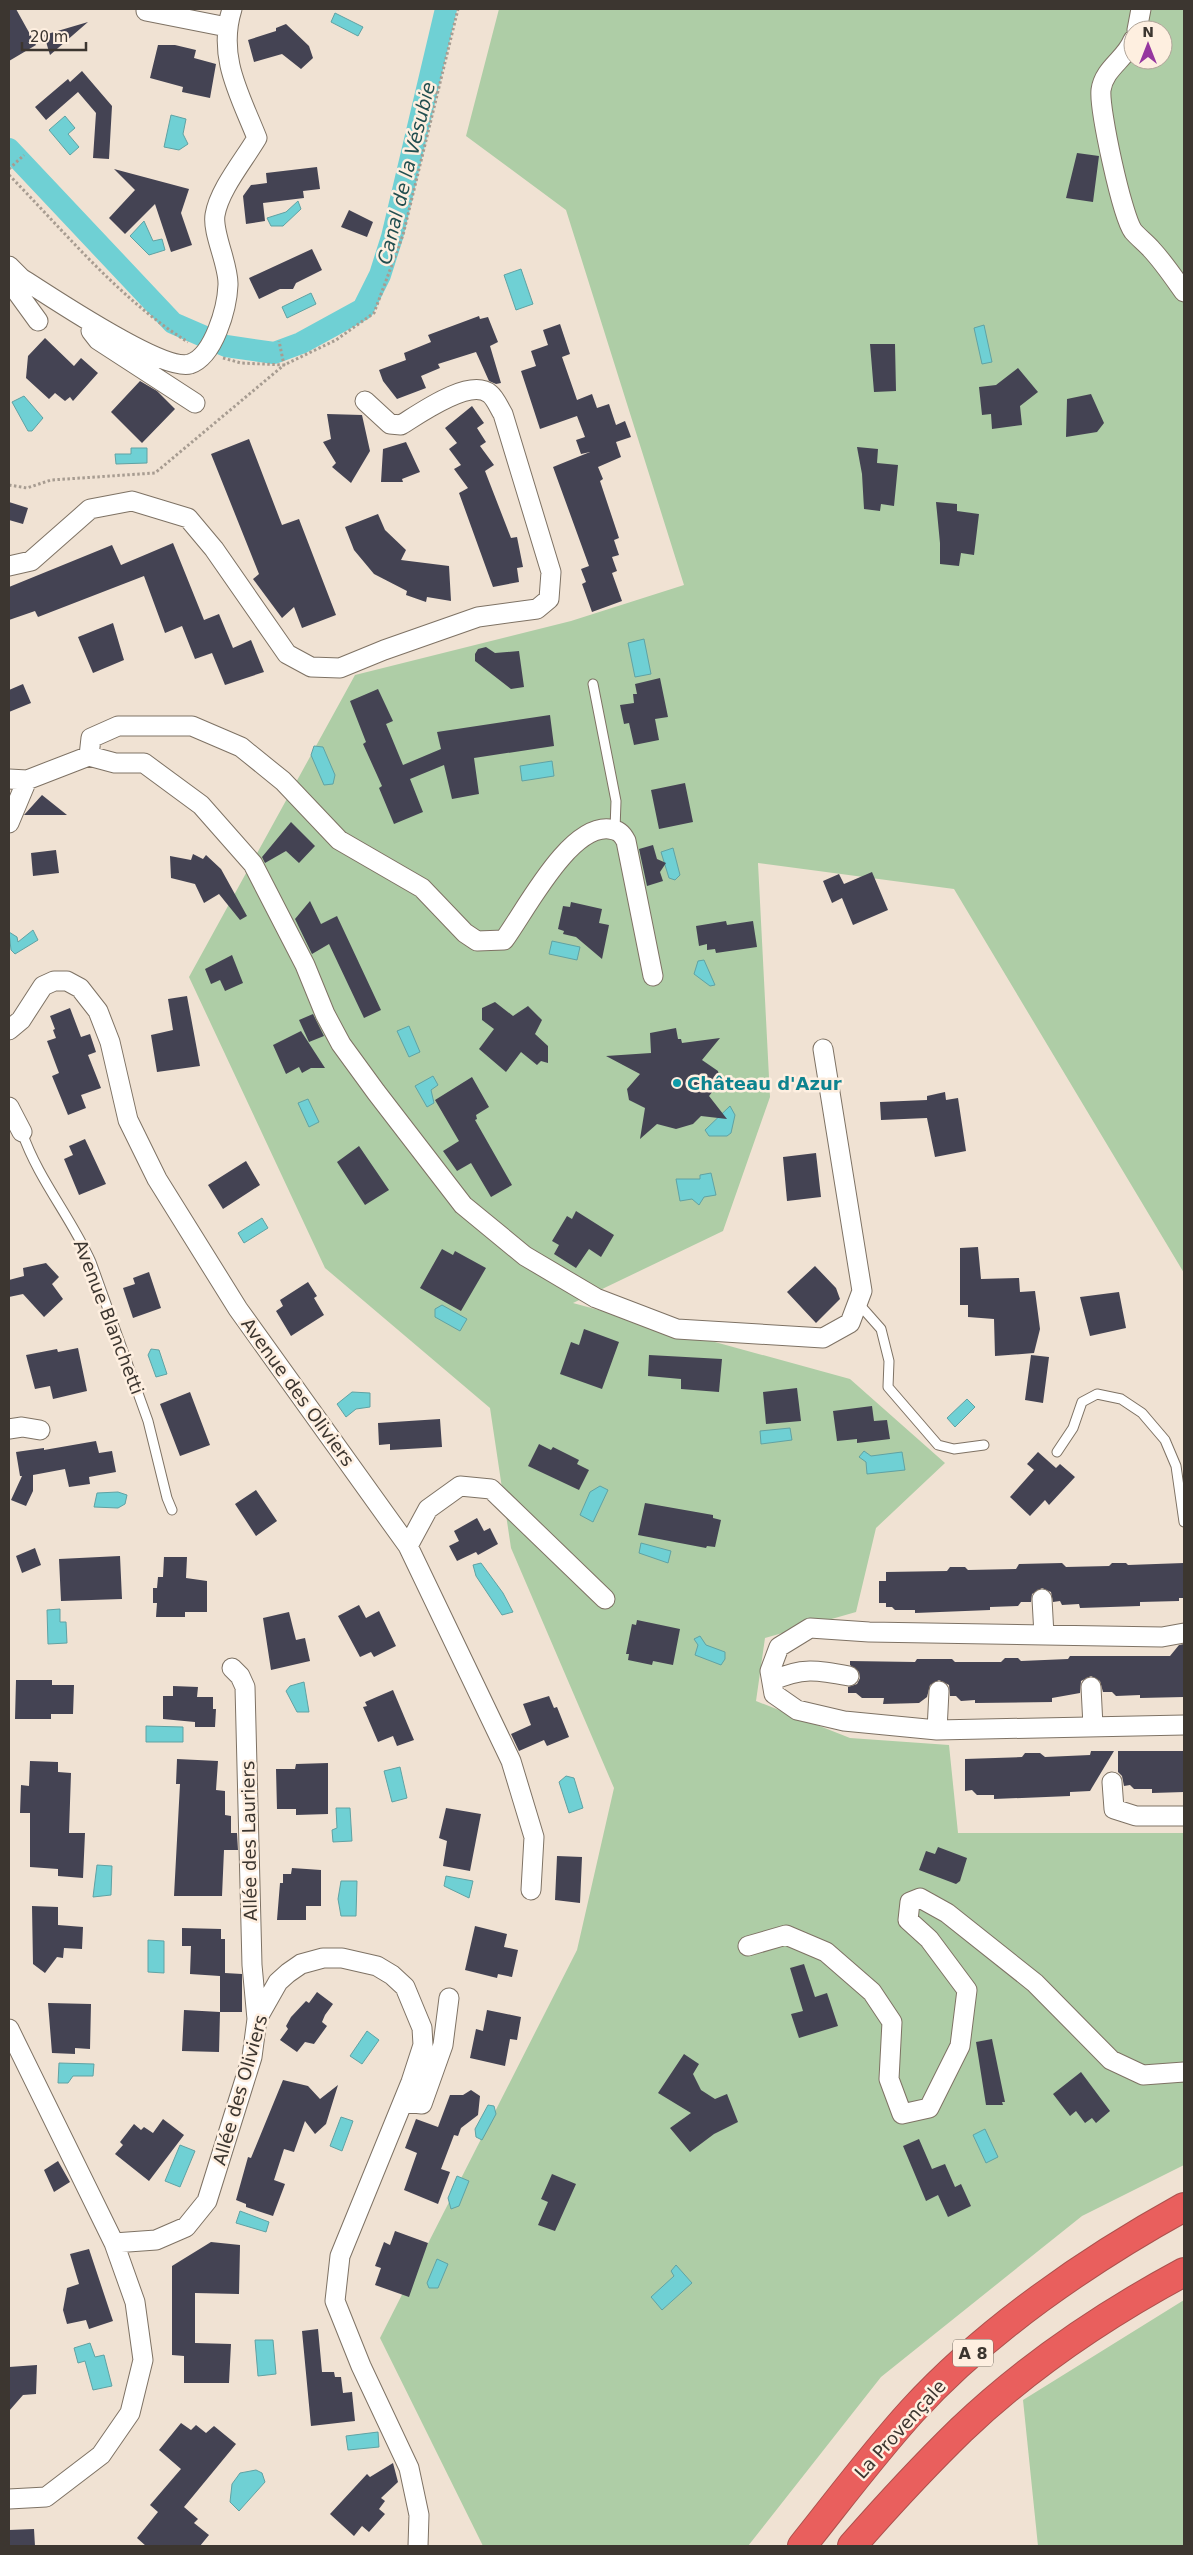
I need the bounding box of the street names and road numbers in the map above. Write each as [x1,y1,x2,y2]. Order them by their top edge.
street label: Avenue Blanchetti [70,1237,148,1397]
street label: Avenue des Oliviers [237,1314,359,1470]
street label: Allée des Lauriers [237,1761,261,1921]
street label: Allée des Oliviers [208,2012,272,2168]
road number: A 8 [953,2340,993,2366]
street label: La Provençale [850,2375,950,2483]

